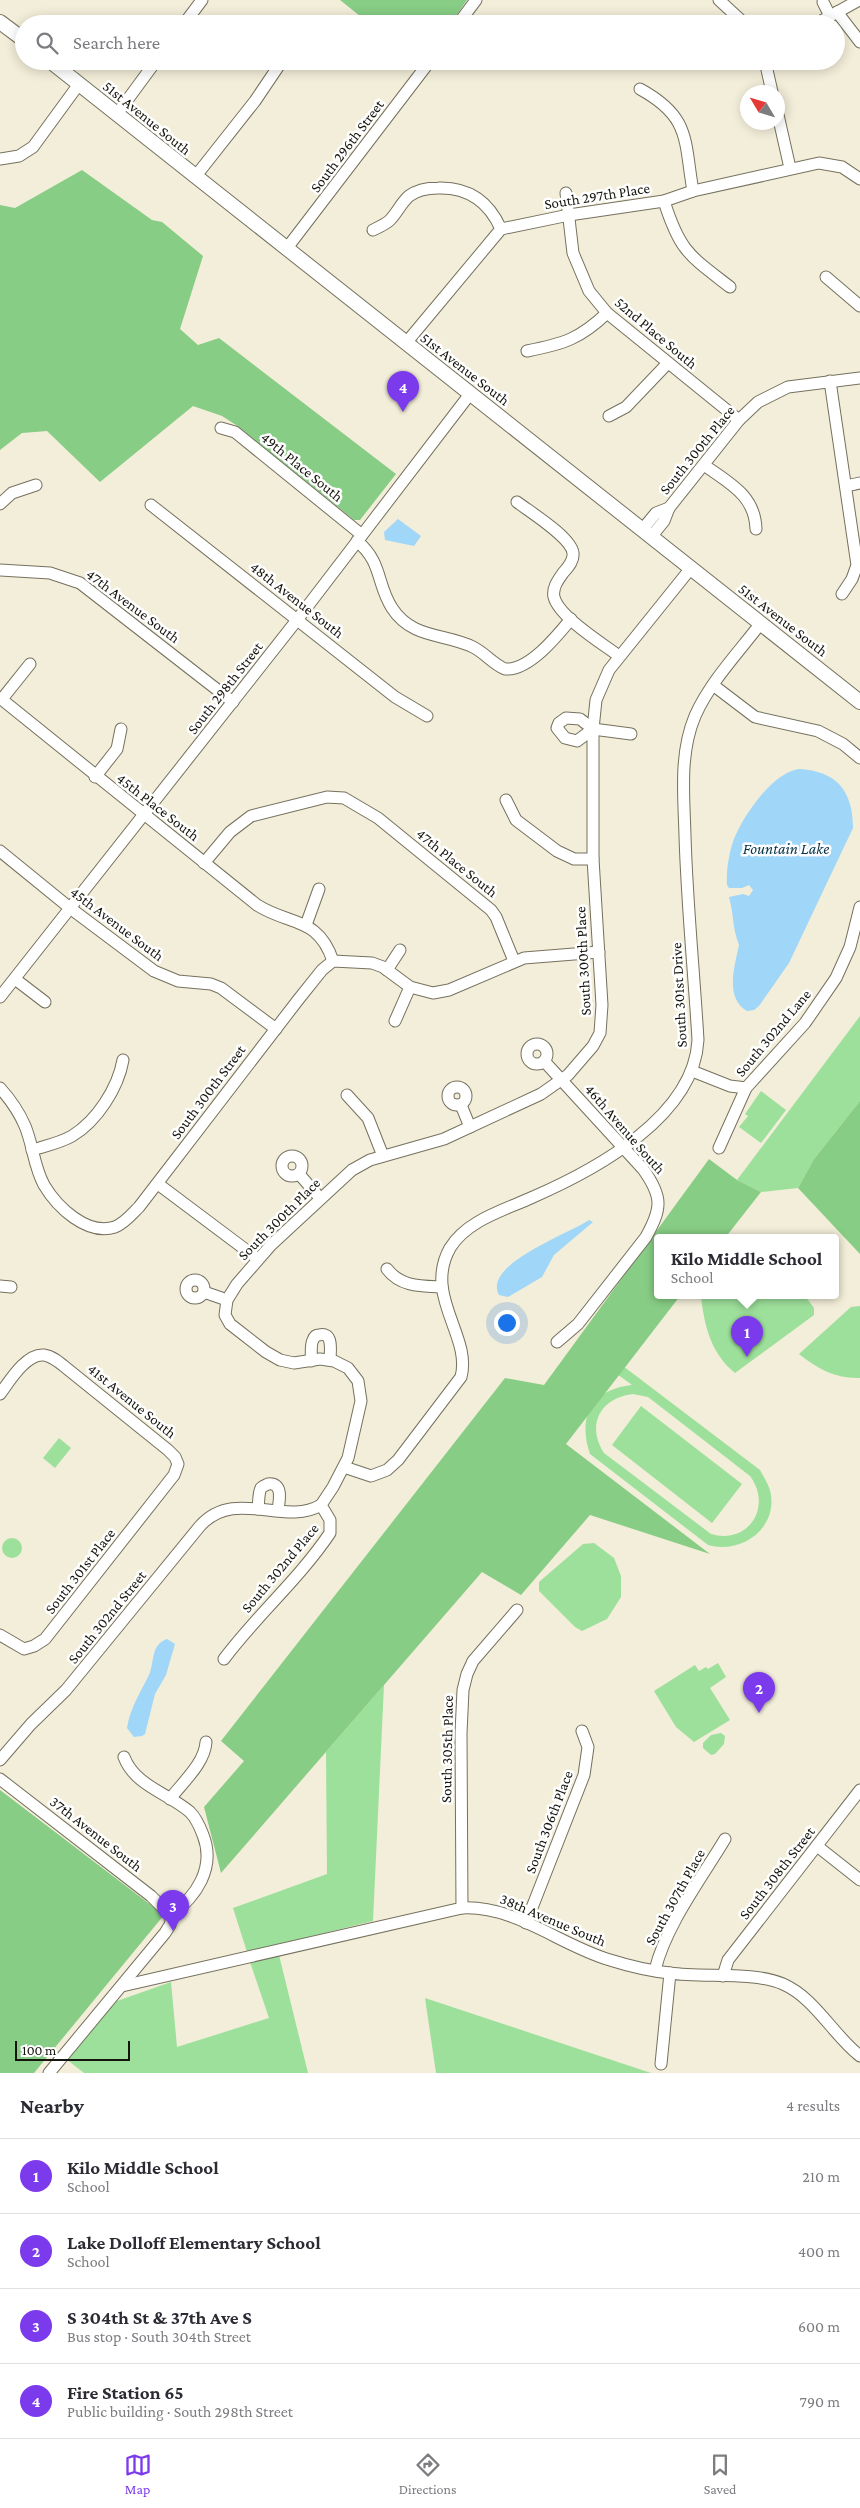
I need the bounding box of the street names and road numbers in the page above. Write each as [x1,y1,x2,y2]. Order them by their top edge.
street label: 51st Avenue South [100,78,194,158]
street label: South 296th Street [307,96,388,195]
street label: South 297th Place [543,180,651,212]
street label: 52nd Place South [612,294,700,372]
street label: 51st Avenue South [417,329,513,409]
street label: South 300th Place [656,402,738,498]
street label: 49th Place South [258,429,346,505]
street label: 48th Avenue South [247,559,347,641]
street label: 47th Avenue South [83,566,183,646]
street label: 51st Avenue South [735,580,831,660]
street label: South 298th Street [184,638,266,737]
street label: 45th Place South [114,770,202,844]
street label: 47th Place South [413,826,501,900]
street label: 45th Avenue South [67,884,167,964]
street label: South 300th Place [572,906,594,1016]
street label: South 301st Drive [668,942,690,1048]
street label: South 302nd Lane [732,986,814,1080]
street label: South 300th Street [168,1041,249,1142]
street label: 46th Avenue South [582,1081,668,1177]
street label: South 300th Place [235,1174,324,1263]
street label: 41st Avenue South [85,1361,179,1441]
street label: South 302nd Place [238,1520,322,1616]
street label: South 301st Place [42,1525,118,1617]
street label: South 302nd Street [65,1567,150,1667]
street label: South 305th Place [438,1695,456,1803]
street label: South 306th Place [522,1768,576,1875]
street label: 37th Avenue South [47,1793,145,1875]
street label: South 308th Street [736,1823,819,1922]
street label: South 307th Place [642,1846,708,1948]
street label: 38th Avenue South [498,1890,608,1950]

